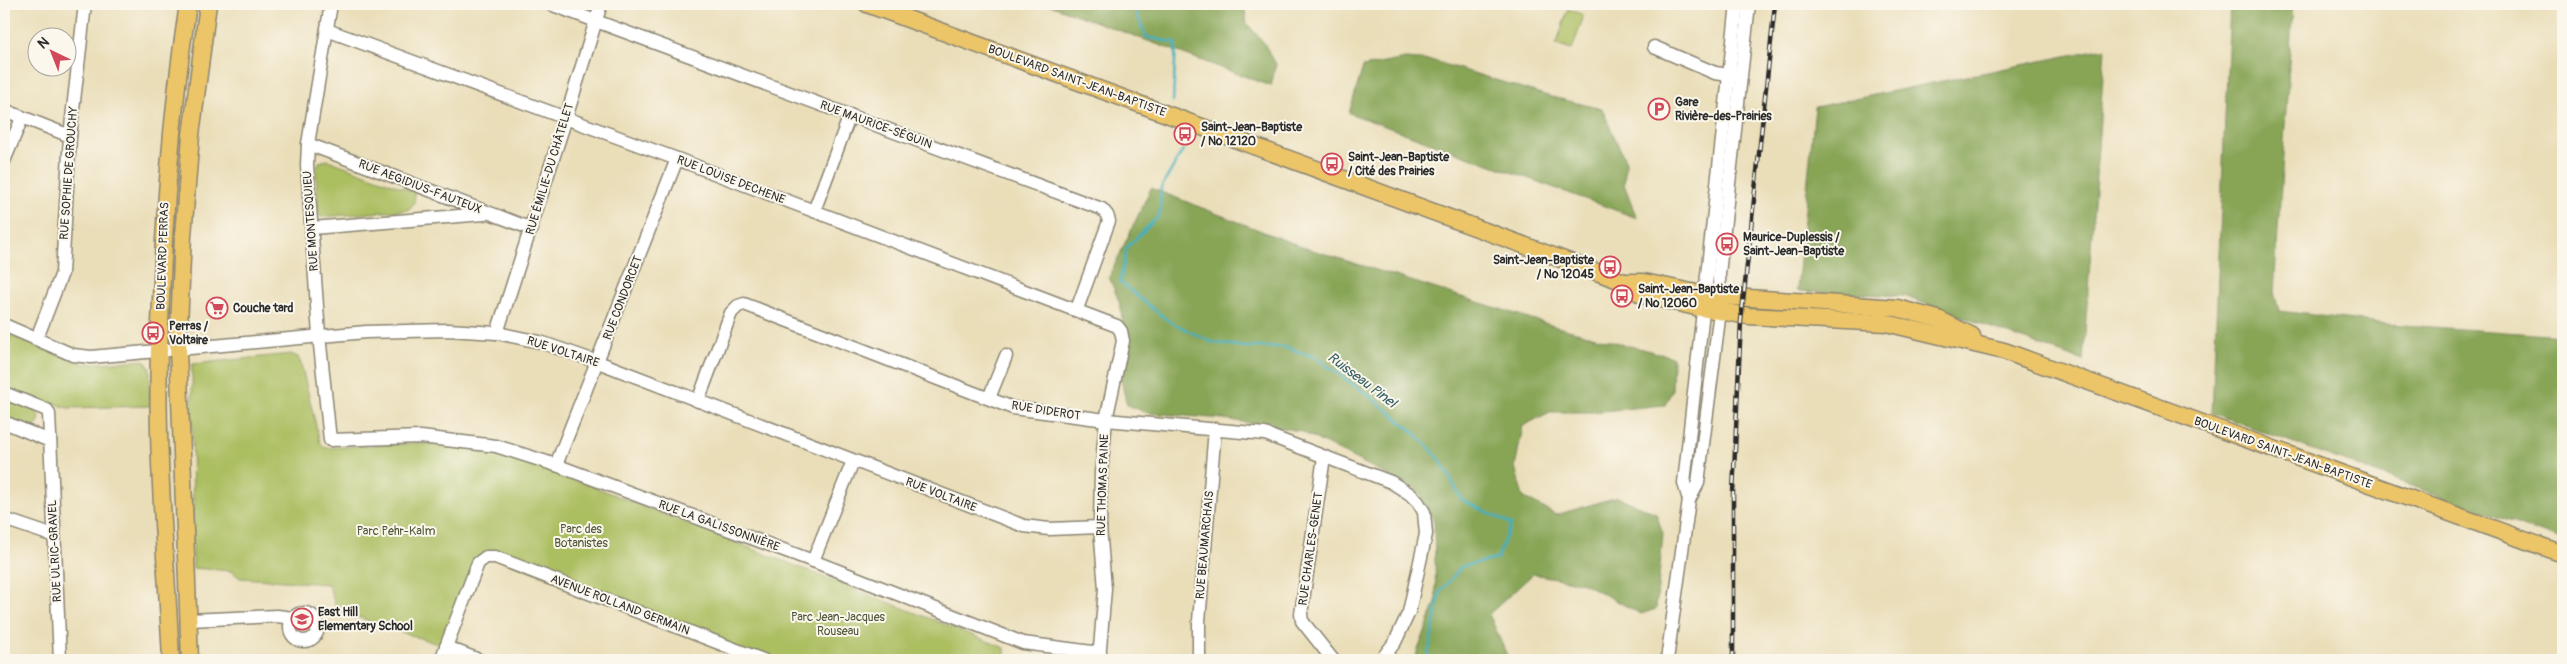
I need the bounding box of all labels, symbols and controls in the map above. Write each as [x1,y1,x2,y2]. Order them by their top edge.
north arrow [28,28,78,78]
text: N [34,33,53,52]
street label: BOULEVARD SAINT-JEAN-BAPTISTE [986,42,1168,120]
place label: Gare Rivière-des-Prairies [1675,95,1772,124]
street label: RUE MAURICE-SÉGUIN [818,97,934,152]
parking icon: Gare Rivière-des-Prairies [1647,97,1671,121]
street label: RUE ÉMILIE-DU CHÂTELET [522,101,577,237]
street label: RUE SOPHIE DE GROUCHY [57,106,81,240]
place label: Saint-Jean-Baptiste / No 12120 [1201,120,1303,149]
bus stop icon: Saint-Jean-Baptiste / No 12120 [1173,122,1197,146]
place label: Saint-Jean-Baptiste / Cité des Prairies [1348,150,1450,179]
street label: RUE LOUISE DECHENE [675,152,787,208]
bus stop icon: Saint-Jean-Baptiste / Cité des Prairies [1320,152,1344,176]
street label: RUE AEGIDIUS-FAUTEUX [356,157,484,217]
street label: RUE MONTESQUIEU [300,170,322,272]
street label: BOULEVARD PERRAS [154,202,172,310]
place label: Maurice-Duplessis / Saint-Jean-Baptiste [1743,230,1845,259]
bus stop icon: Maurice-Duplessis / Saint-Jean-Baptiste [1715,232,1739,256]
place label: Saint-Jean-Baptiste / No 12045 [1493,253,1595,282]
street label: RUE CONDORCET [600,254,646,342]
bus stop icon: Saint-Jean-Baptiste / No 12045 [1598,255,1622,279]
place label: Saint-Jean-Baptiste / No 12060 [1638,282,1740,311]
bus stop icon: Saint-Jean-Baptiste / No 12060 [1610,284,1634,308]
supermarket icon: Couche tard [205,296,229,320]
place label: Couche tard [233,301,294,316]
place label: Perras / Voltaire [169,319,209,348]
bus stop icon: Perras / Voltaire [141,321,165,345]
street label: RUE VOLTAIRE [525,333,601,371]
water label: Ruisseau Pinel [1324,349,1401,412]
street label: RUE DIDEROT [1010,398,1082,424]
street label: BOULEVARD SAINT-JEAN-BAPTISTE [2192,414,2374,492]
street label: RUE THOMAS PAINE [1094,434,1112,536]
street label: RUE VOLTAIRE [903,475,979,515]
street label: RUE BEAUMARCHAIS [1193,490,1217,600]
street label: RUE CHARLES-GENET [1296,491,1326,607]
street label: RUE LA GALISSONNIÈRE [656,496,782,555]
street label: RUE ULRIC-GRAVEL [45,499,65,603]
park label: Parc des Botanistes [554,522,608,551]
park label: Parc Pehr-Kalm [357,524,436,539]
street label: AVENUE ROLLAND GERMAIN [548,571,692,639]
place label: East Hill Elementary School [318,605,413,634]
school or university icon: East Hill Elementary School [290,607,314,631]
park label: Parc Jean-Jacques Rouseau [791,610,886,639]

